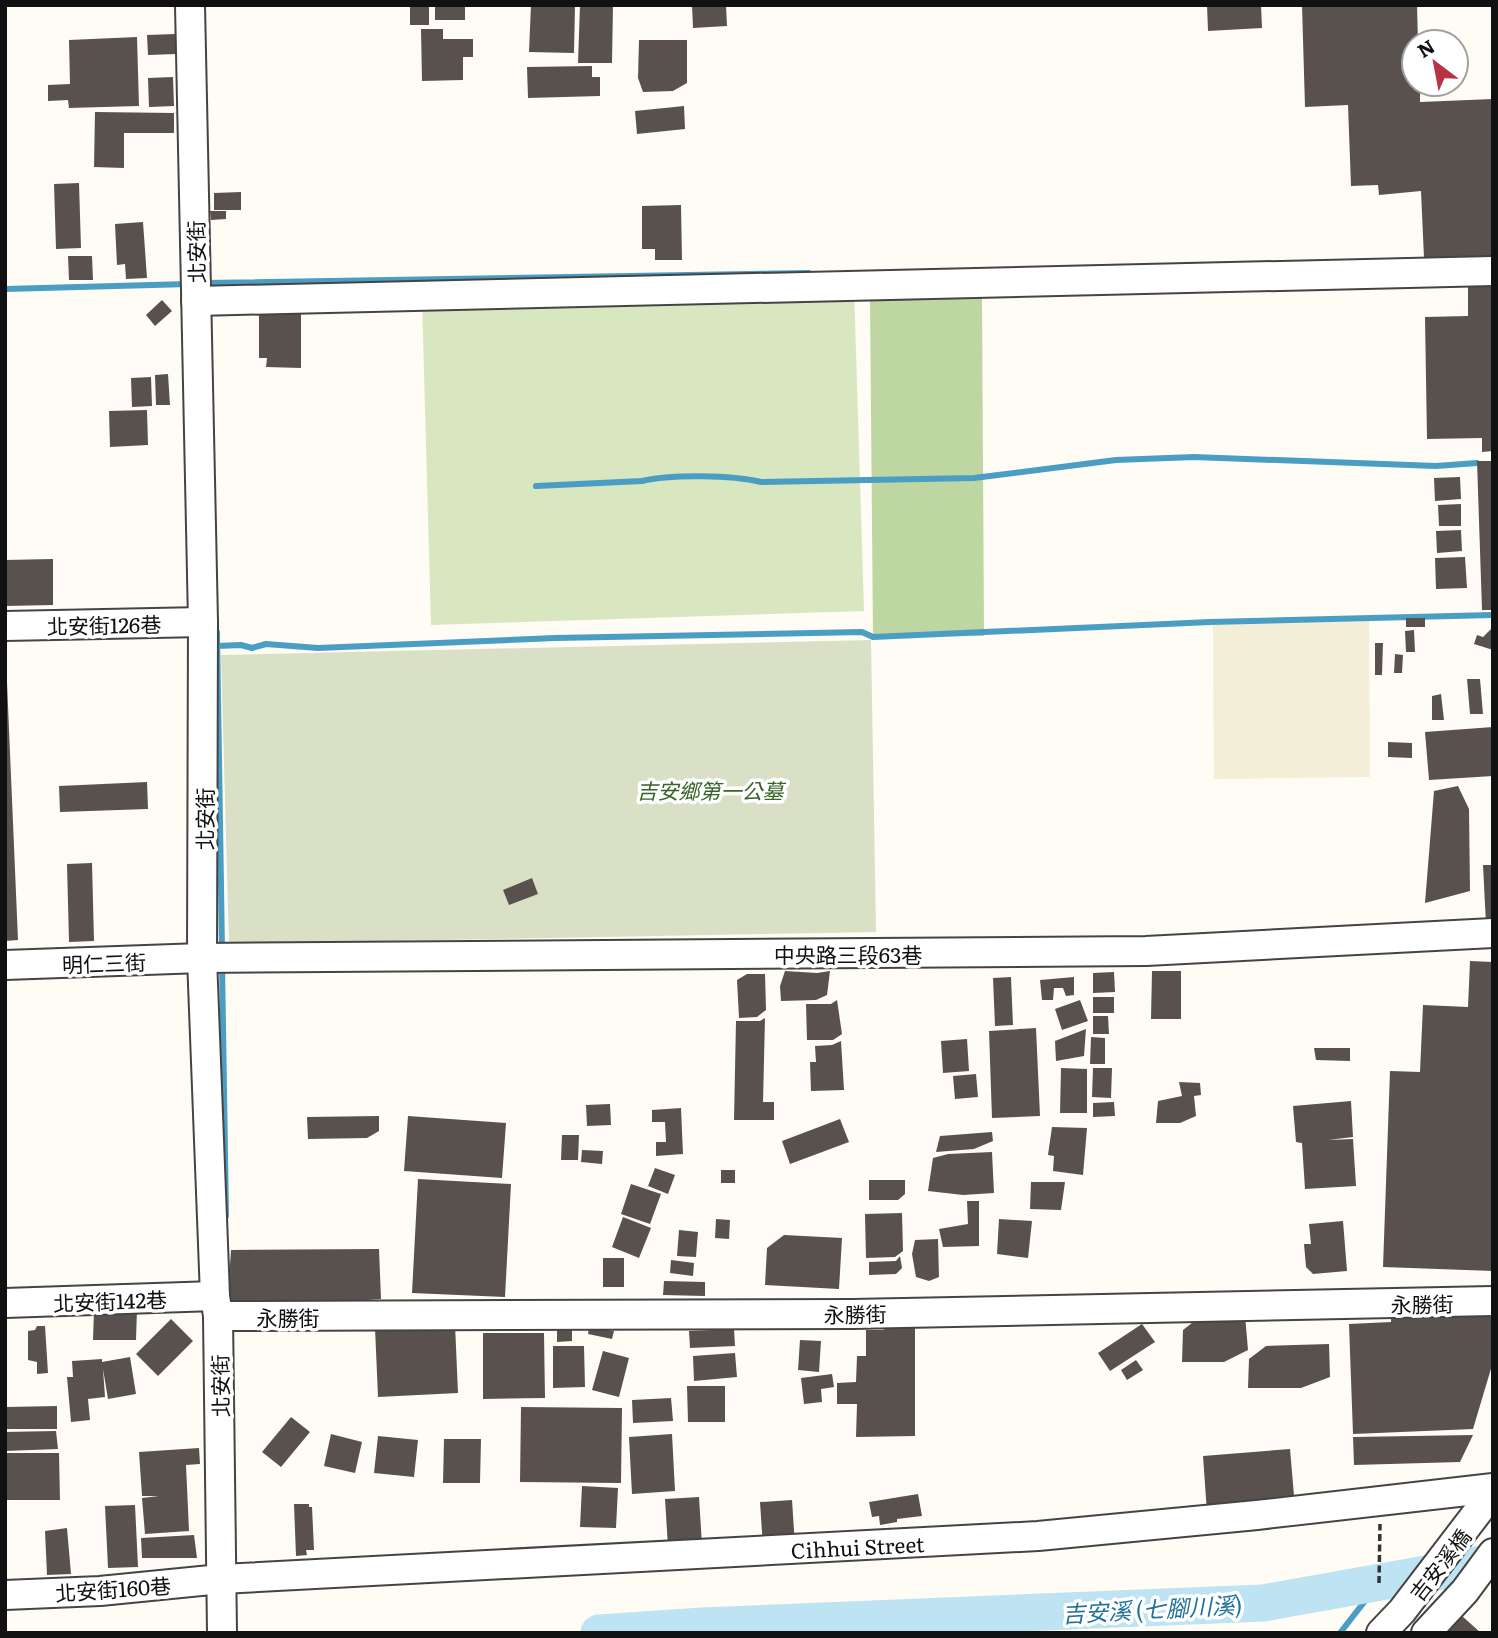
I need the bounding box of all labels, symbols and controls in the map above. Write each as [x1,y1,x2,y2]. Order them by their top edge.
north arrow [1400,28,1470,98]
text: N [1411,32,1440,64]
street label: 北安街 [179,220,211,284]
street label: 北安街126巷 [46,608,162,640]
park label: 吉安鄉第一公墓 [637,774,786,805]
street label: 北安街 [188,788,219,851]
street label: 中央路三段63巷 [774,938,922,969]
street label: 明仁三街 [61,945,147,979]
street label: 北安街142巷 [53,1283,167,1317]
street label: 永勝街 [1390,1287,1454,1319]
street label: 永勝街 [823,1297,887,1329]
street label: 永勝街 [257,1301,320,1332]
street label: 北安街 [203,1354,235,1418]
street label: 吉安溪橋 [1401,1521,1477,1607]
street label: Cihhui Street [790,1526,925,1564]
street label: 北安街160巷 [54,1568,172,1608]
water label: 吉安溪 (七腳川溪) [1061,1586,1243,1630]

